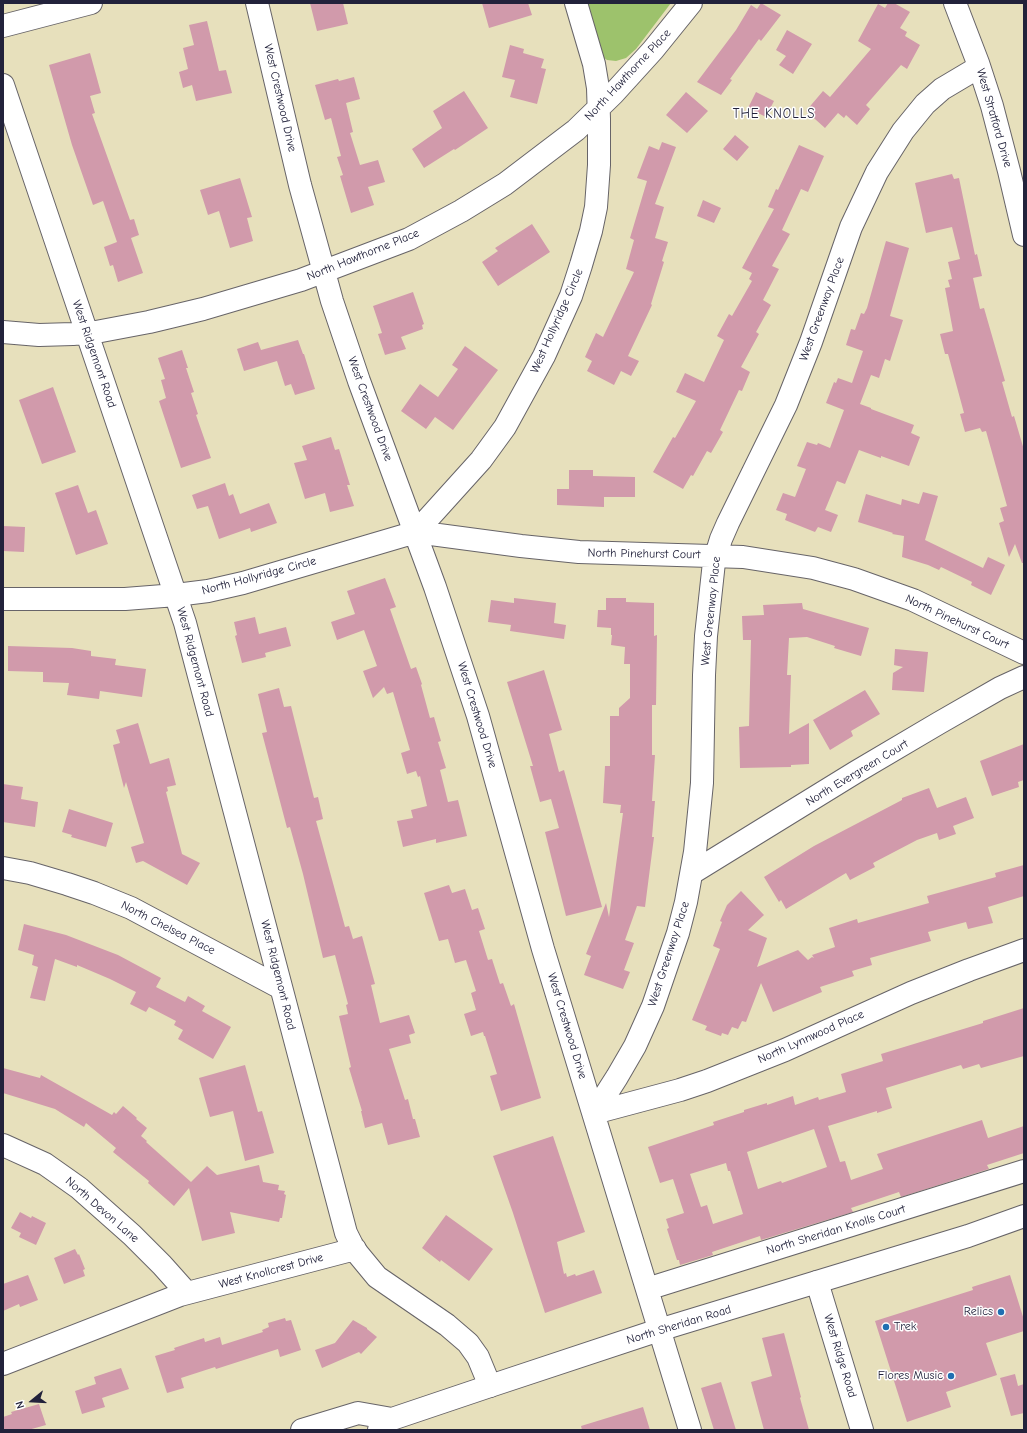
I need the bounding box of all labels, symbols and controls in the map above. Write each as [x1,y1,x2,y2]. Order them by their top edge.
street label: North Hawthorne Place [582,26,674,124]
street label: West Crestwood Drive [261,43,299,153]
street label: West Stratford Drive [973,67,1015,169]
district label: THE KNOLLS [733,106,815,122]
street label: North Hawthorne Place [305,226,421,284]
street label: West Greenway Place [796,255,848,363]
street label: West Hollyridge Circle [527,267,587,375]
street label: West Ridgemont Road [69,298,119,410]
street label: West Crestwood Drive [344,355,396,463]
street label: North Pinehurst Court [587,546,701,562]
street label: North Hollyridge Circle [200,554,318,598]
street label: West Greenway Place [698,556,724,666]
street label: North Pinehurst Court [903,592,1011,652]
street label: West Ridgemont Road [173,606,217,718]
street label: West Crestwood Drive [454,660,500,770]
street label: North Evergreen Court [803,737,911,809]
street label: North Chelsea Place [118,898,218,958]
street label: West Greenway Place [645,900,693,1008]
street label: West Ridgemont Road [257,918,299,1032]
street label: West Crestwood Drive [544,971,590,1081]
street label: North Lynnwood Place [756,1007,866,1067]
street label: North Devon Lane [62,1174,142,1246]
street label: North Sheridan Knolls Court [765,1202,907,1258]
street label: West Knollcrest Drive [217,1250,325,1292]
street label: North Sheridan Road [625,1302,733,1348]
place label: Relics [964,1305,993,1319]
marker: Relics [996,1307,1006,1317]
street label: West Ridge Road [820,1313,860,1399]
place label: Trek [894,1320,917,1334]
marker: Trek [881,1322,891,1332]
place label: Flores Music [878,1369,943,1383]
marker: Flores Music [946,1371,956,1381]
north arrow [12,1381,52,1421]
text: N [13,1399,27,1410]

